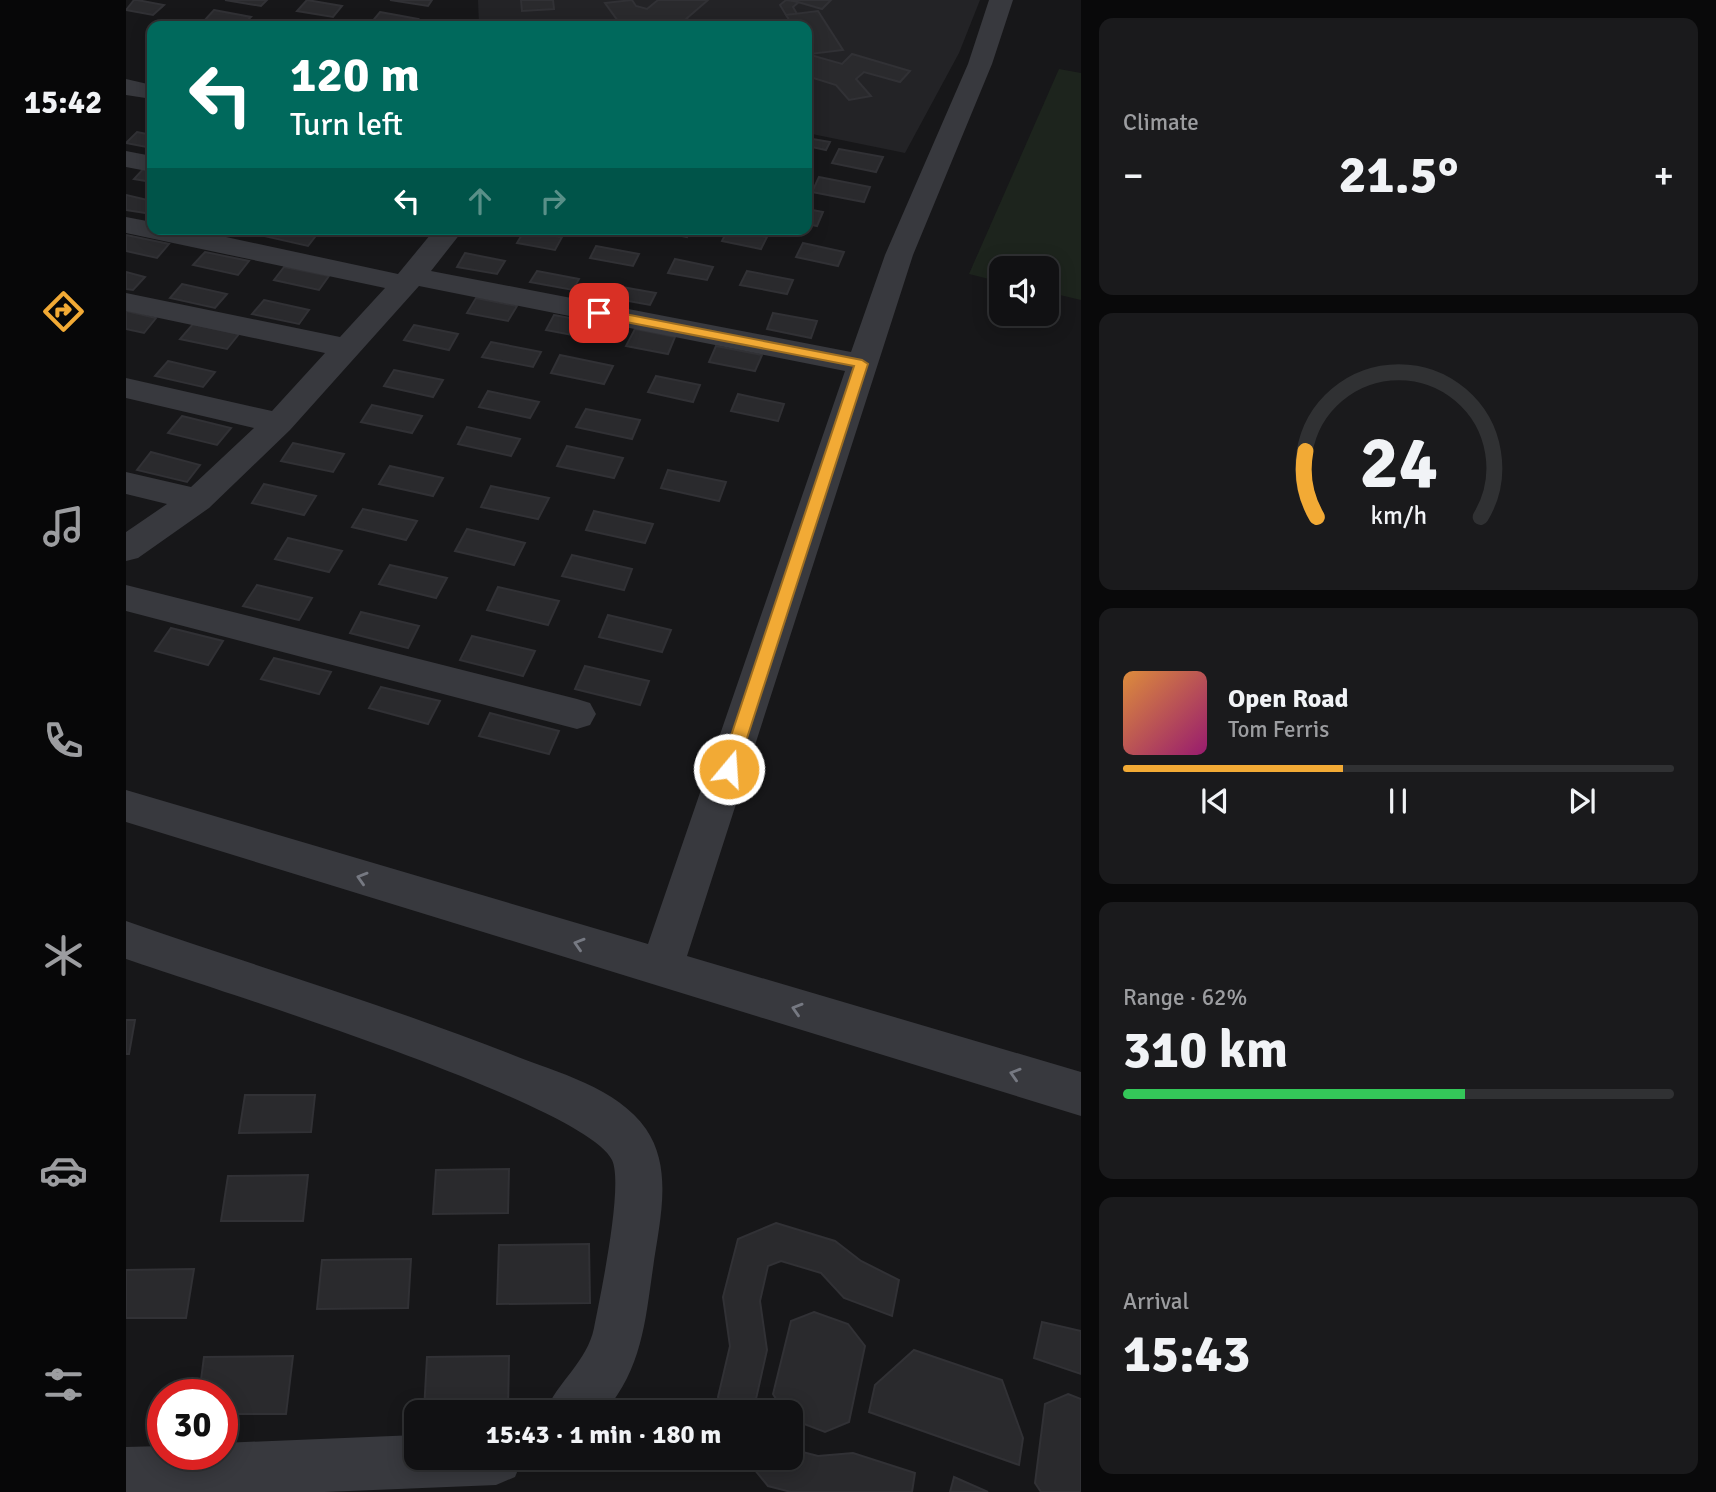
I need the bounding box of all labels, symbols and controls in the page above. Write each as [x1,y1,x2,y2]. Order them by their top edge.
text: 120 m [290,45,420,105]
icon: left [175,49,266,140]
text: 15:42 [24,83,102,122]
text: Turn left [290,105,403,144]
text: Climate [1123,108,1199,137]
text: 21.5° [1339,143,1458,207]
text: − [1123,152,1144,199]
text: + [1653,152,1674,199]
icon: left [388,182,426,220]
icon: ahead [461,182,499,220]
icon: right [534,182,572,220]
map controls [989,256,1059,326]
button: sound [989,256,1059,326]
pin [569,283,629,343]
icon: directions [39,287,88,336]
icon: arrive [580,294,618,332]
text: 24 [1359,420,1438,509]
text: km/h [1370,500,1427,531]
icon: music [39,502,88,551]
text: Open Road [1228,683,1349,715]
text: Tom Ferris [1228,715,1329,744]
icon: phone [39,716,88,765]
position arrow [692,732,766,806]
icon: previous [1196,782,1234,820]
icon: pause [1379,782,1417,820]
icon: next [1563,782,1601,820]
one-way arrow [356,872,368,886]
icon: climate [39,931,88,980]
one-way arrow [574,938,586,953]
text: Range · 62% [1123,983,1247,1012]
one-way arrow [791,1003,803,1018]
text: 310 km [1123,1018,1288,1082]
one-way arrow [1010,1068,1022,1083]
icon: car [39,1146,88,1195]
text: Arrival [1123,1287,1189,1316]
text: 15:43 [1123,1322,1251,1386]
icon: filters [39,1360,88,1409]
speed limit sign: 30 [147,1379,238,1470]
text: 15:43 · 1 min · 180 m [486,1419,721,1451]

